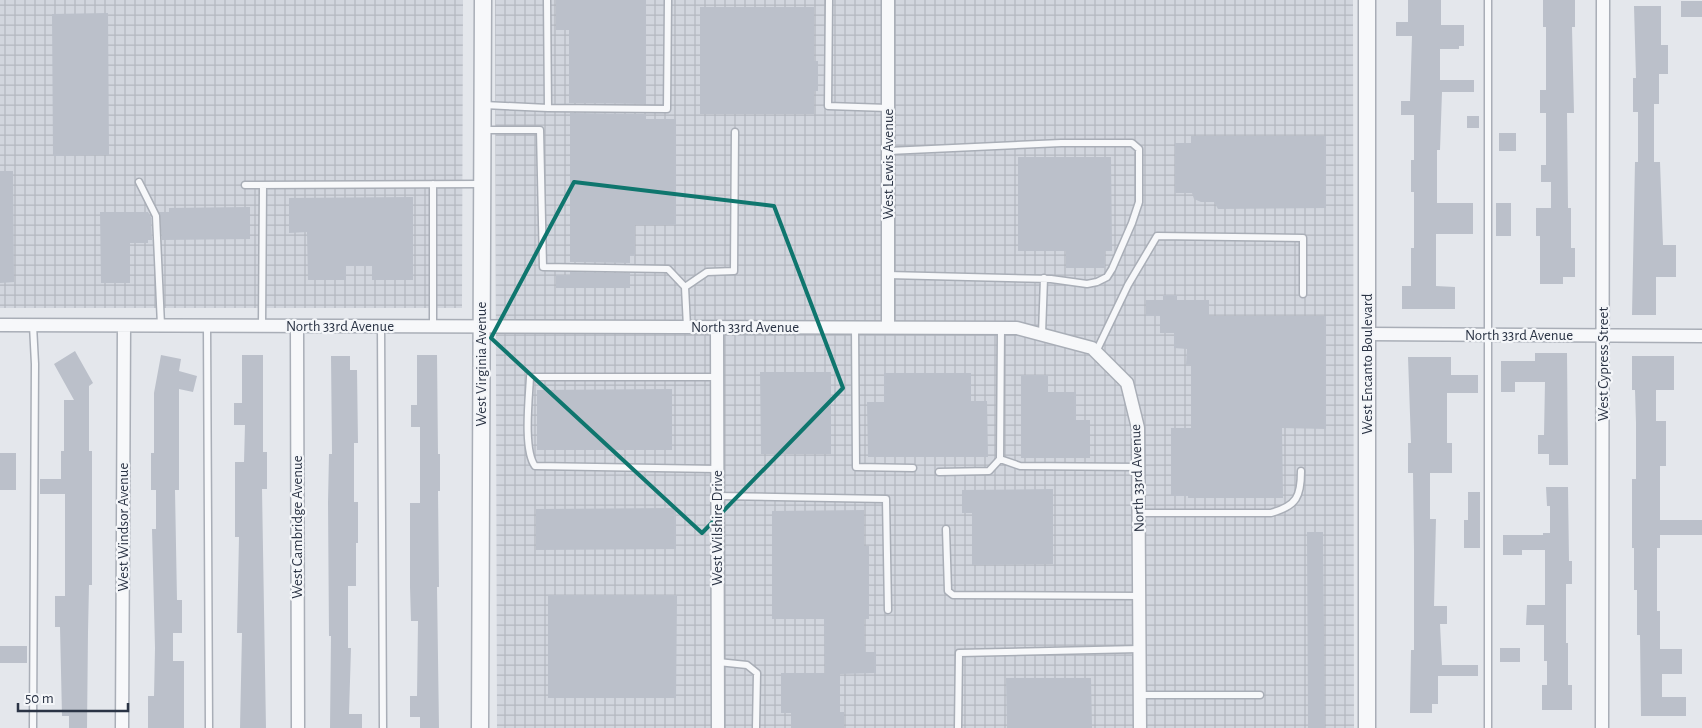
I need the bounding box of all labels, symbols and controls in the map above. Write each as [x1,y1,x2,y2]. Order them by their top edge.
street label: West Lewis Avenue [881,108,896,219]
street label: West Encanto Boulevard [1360,293,1375,434]
street label: West Virginia Avenue [474,302,489,426]
street label: West Cypress Street [1596,306,1611,421]
street label: North 33rd Avenue [286,319,394,334]
street label: North 33rd Avenue [691,320,799,335]
street label: North 33rd Avenue [1465,328,1573,343]
street label: North 33rd Avenue [1128,424,1147,532]
street label: West Cambridge Avenue [290,455,305,599]
street label: West Windsor Avenue [116,463,131,591]
street label: West Wilshire Drive [710,470,725,586]
scale bar [18,680,128,712]
text: 50 m [25,691,54,706]

